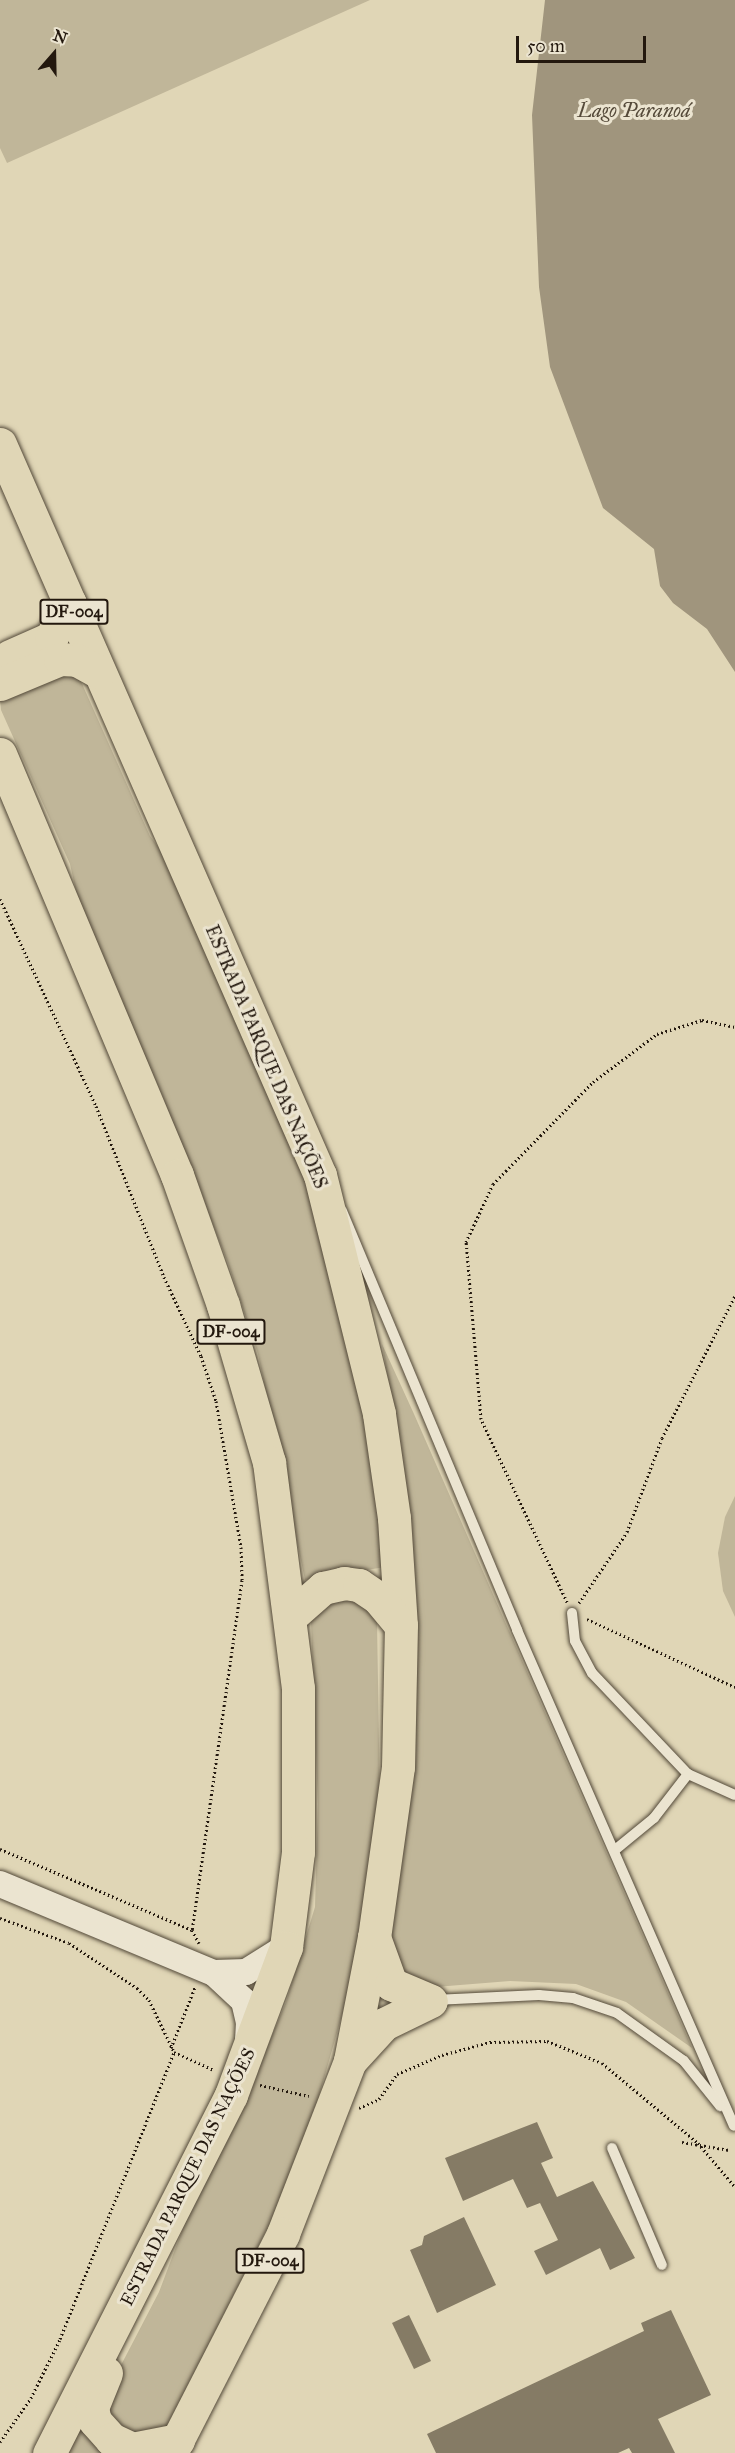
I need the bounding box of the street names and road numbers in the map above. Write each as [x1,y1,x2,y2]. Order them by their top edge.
road number: DF-004 [38,599,110,625]
street label: ESTRADA PARQUE DAS NAÇÕES [201,922,331,1192]
road number: DF-004 [195,1319,267,1345]
street label: ESTRADA PARQUE DAS NAÇÕES [116,2045,260,2309]
road number: DF-004 [234,2248,306,2274]

